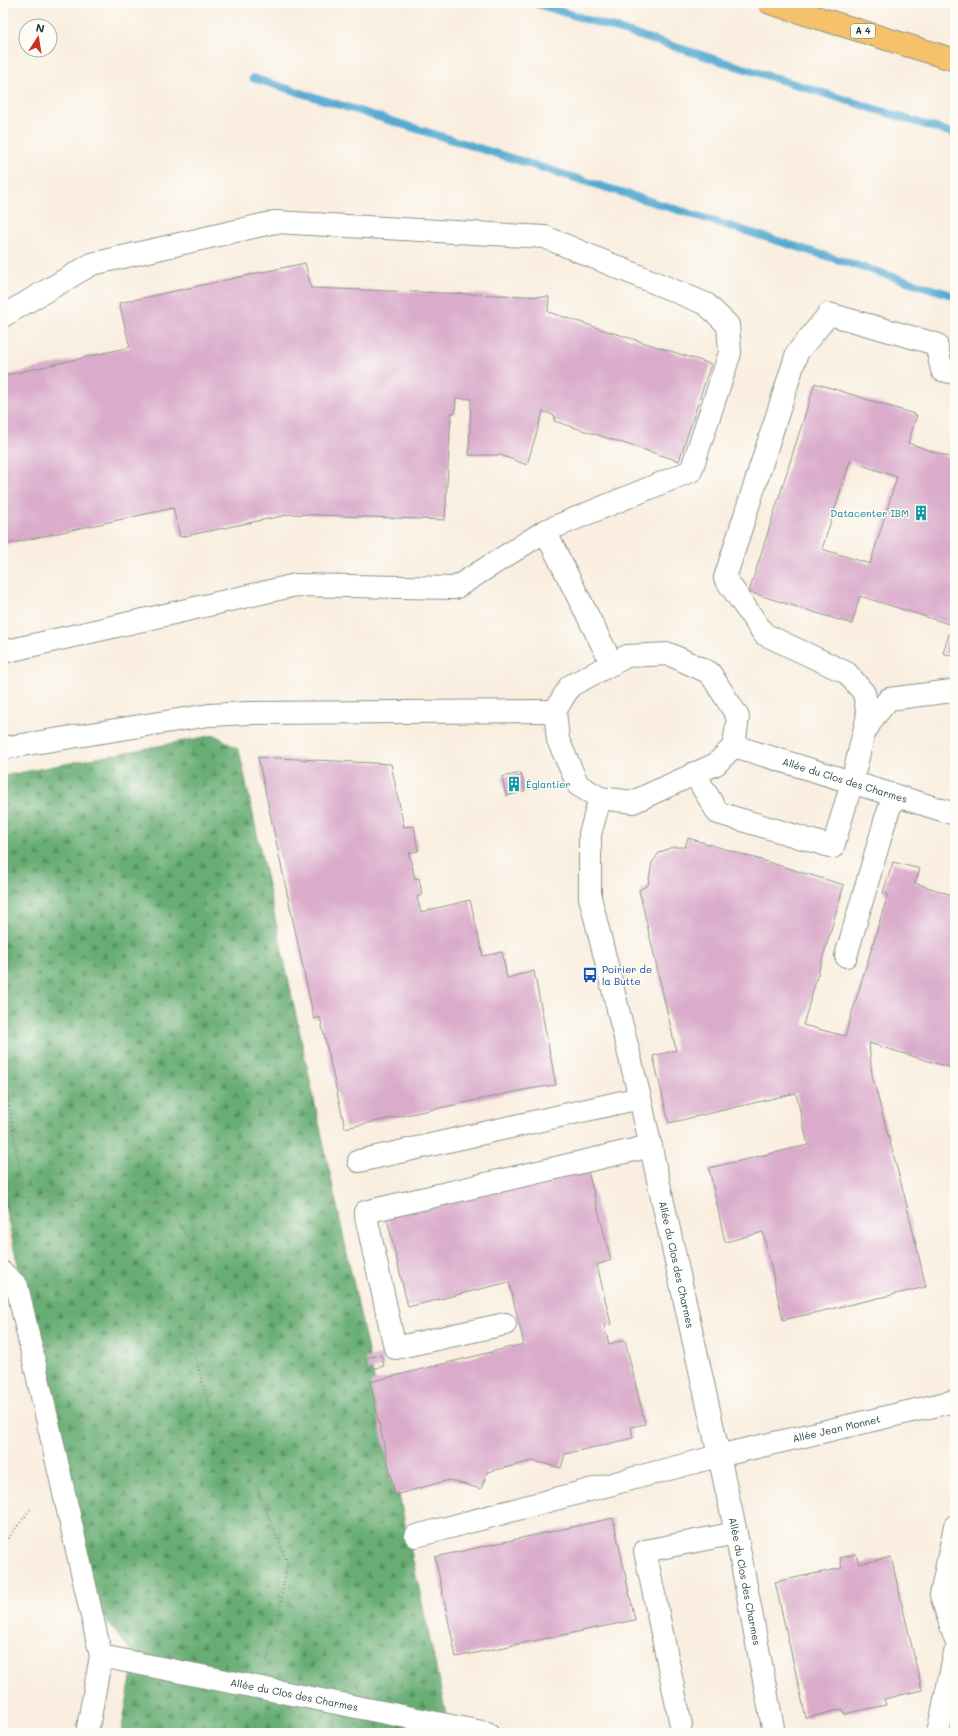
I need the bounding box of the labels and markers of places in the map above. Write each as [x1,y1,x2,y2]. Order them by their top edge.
building icon: Datacenter IBM [912,504,930,522]
place label: Datacenter IBM [830,506,909,520]
building icon: Églantier [505,775,523,793]
place label: Églantier [526,777,570,791]
place label: Poirier de la Butte [602,962,652,988]
bus stop icon: Poirier de la Butte [581,966,599,984]

